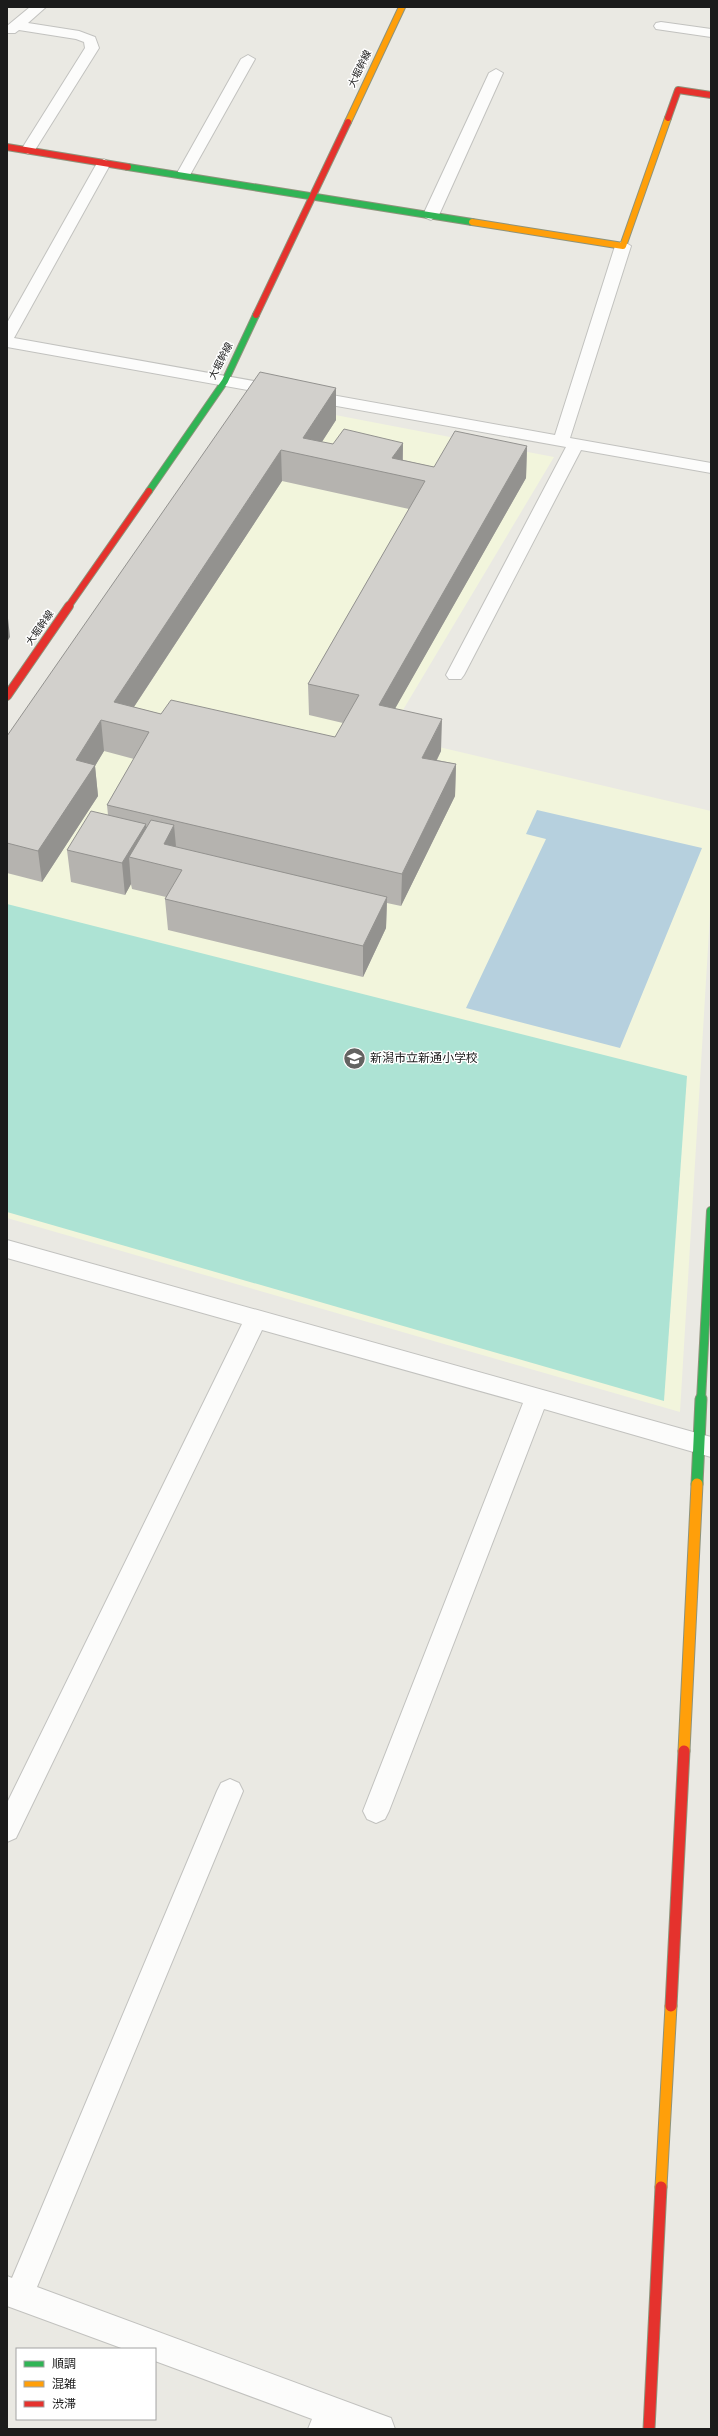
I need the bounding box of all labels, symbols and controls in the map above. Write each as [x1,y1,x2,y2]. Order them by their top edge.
street label: 大堀幹線 [346,48,374,90]
street label: 大堀幹線 [207,340,235,382]
street label: 大堀幹線 [24,608,56,648]
school or university icon: 新潟市立新通小学校 [341,1045,367,1071]
place label: 新潟市立新通小学校 [370,1051,478,1066]
legend [16,2348,156,2420]
text: 順調 [52,2357,76,2372]
text: 混雑 [52,2377,76,2392]
text: 渋滞 [52,2397,76,2412]

